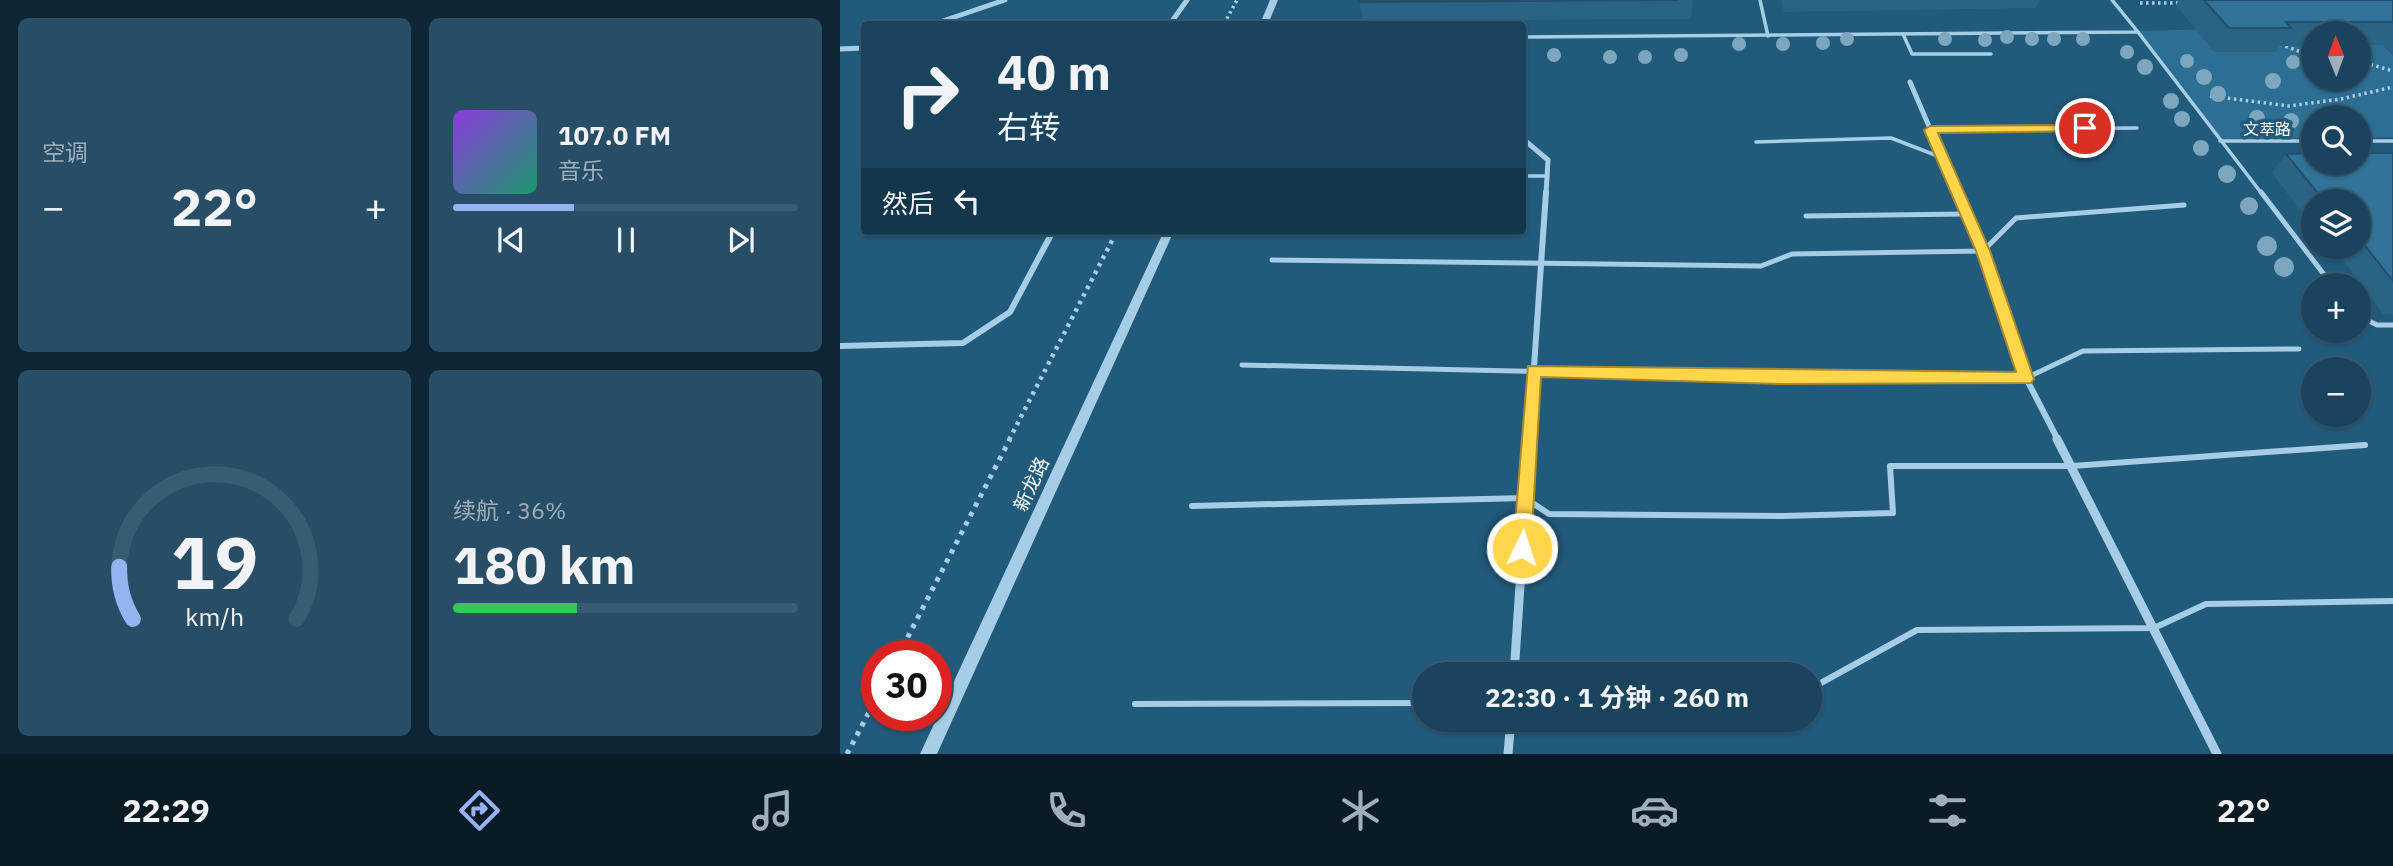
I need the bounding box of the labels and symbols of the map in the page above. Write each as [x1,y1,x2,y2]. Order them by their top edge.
north arrow [2301,21,2371,91]
pin [2055,98,2115,158]
street label: 文萃路 [2243,119,2291,139]
street label: 新龙路 [1008,453,1054,515]
position arrow [1485,511,1559,585]
speed limit sign: 30 [861,640,952,731]

